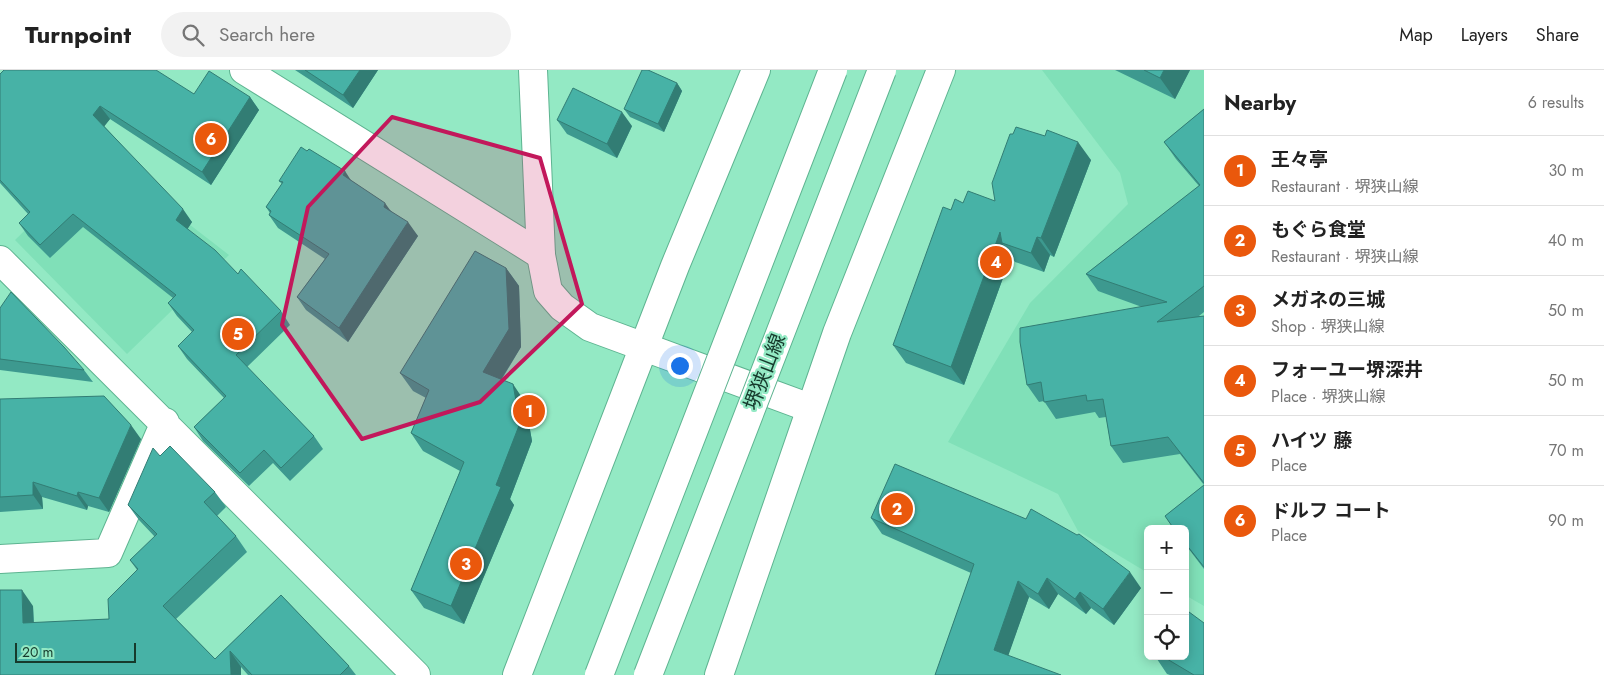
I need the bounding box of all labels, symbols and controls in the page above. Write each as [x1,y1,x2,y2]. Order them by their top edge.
search box [161,12,511,57]
text: Turnpoint [25,17,131,52]
icon: search [179,21,207,49]
text: Search here [219,21,315,48]
text: Map [1399,22,1433,48]
text: Layers [1461,22,1508,48]
text: Share [1536,22,1579,48]
text: Nearby [1224,88,1296,118]
text: 6 results [1528,91,1584,114]
pin: 6 [195,120,227,158]
text: 王々亭 [1271,146,1328,173]
text: 1 [1236,159,1244,182]
text: 30 m [1548,159,1584,182]
text: Restaurant · 堺狭山線 [1271,175,1418,198]
text: もぐら食堂 [1271,216,1366,243]
text: 2 [1235,229,1245,252]
text: 40 m [1548,229,1584,252]
pin: 4 [980,243,1012,281]
text: Restaurant · 堺狭山線 [1271,245,1418,268]
text: メガネの三城 [1271,286,1385,313]
text: 3 [1235,299,1245,322]
text: 50 m [1548,299,1584,322]
pin: 5 [222,315,254,353]
text: Shop · 堺狭山線 [1271,315,1384,338]
street label: 堺狭山線 [737,329,793,415]
your location [667,353,693,379]
text: フォーユー堺深井 [1271,356,1423,383]
text: 4 [1234,369,1246,392]
text: 50 m [1548,369,1584,392]
text: Place · 堺狭山線 [1271,385,1385,408]
pin: 1 [513,392,545,430]
text: ハイツ 藤 [1271,427,1352,454]
text: 5 [1235,439,1245,462]
text: 70 m [1549,439,1584,462]
text: Place [1271,454,1307,477]
pin: 2 [881,490,913,528]
text: ドルフ コート [1271,497,1391,524]
text: 6 [1235,509,1245,532]
text: 90 m [1548,509,1584,532]
text: Place [1271,524,1307,547]
map controls [1144,525,1189,660]
button: + [1144,525,1189,570]
pin: 3 [450,545,482,583]
button: − [1144,570,1189,615]
button: locate [1144,615,1189,660]
scale bar [15,640,136,663]
text: 20 m [22,642,54,662]

